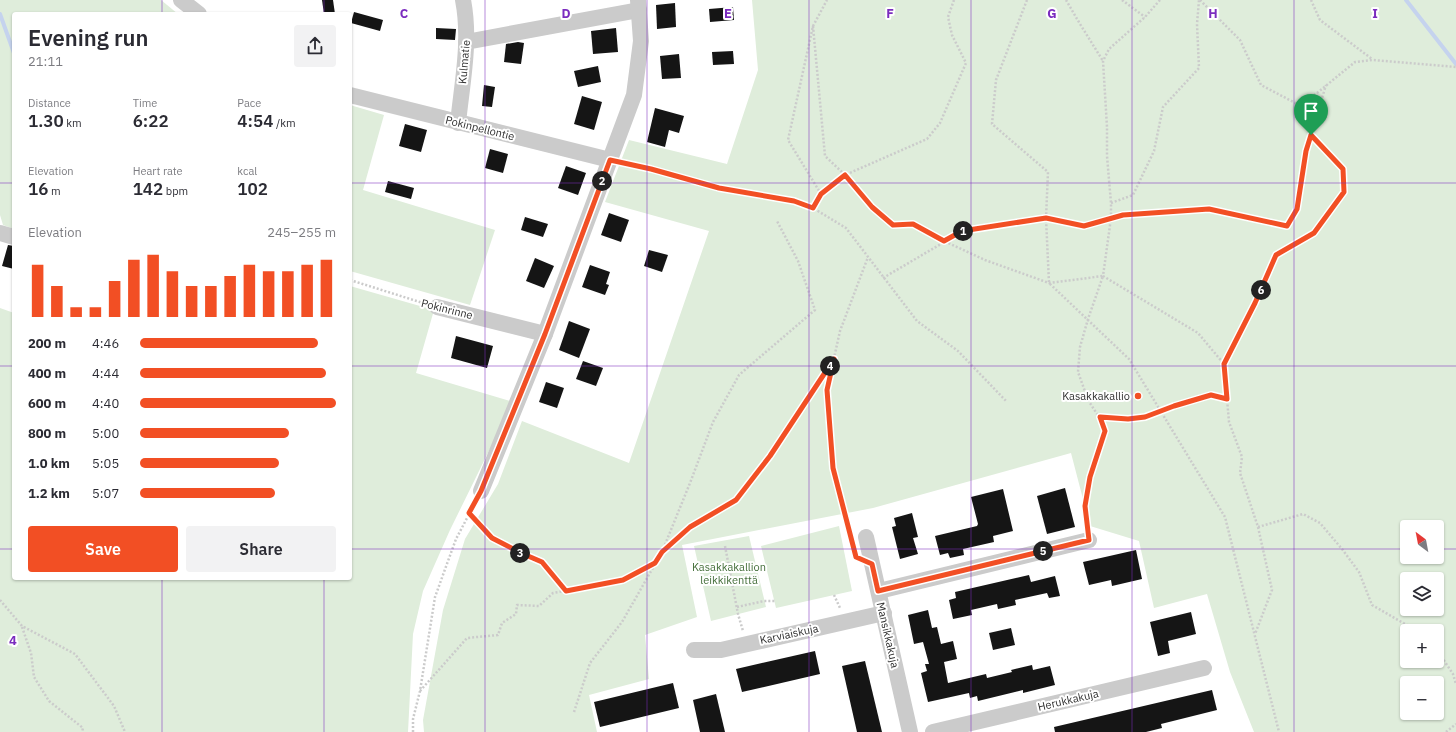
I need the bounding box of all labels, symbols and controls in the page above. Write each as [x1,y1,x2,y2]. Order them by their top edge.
text: C [400,5,409,22]
text: D [561,5,571,22]
text: E [724,5,732,22]
text: F [886,5,894,22]
text: G [1047,5,1057,22]
text: H [1208,5,1218,22]
text: I [1372,5,1378,22]
text: Evening run [28,23,148,52]
button: share [294,25,336,67]
street label: Kulmatie [455,39,473,85]
text: 21:11 [28,53,63,70]
pin [1294,94,1328,135]
text: Distance [28,96,71,110]
text: Time [133,96,157,110]
text: Pace [237,96,261,110]
icon: arrive [1300,100,1322,122]
text: 1.30 [28,110,64,132]
text: 6:22 [133,110,169,132]
text: 4:54 [237,110,273,132]
street label: Pokinpellontie [444,113,516,143]
text: km [64,116,82,130]
text: /km [273,116,296,130]
text: Elevation [28,164,74,178]
text: Heart rate [133,164,183,178]
text: kcal [237,164,257,178]
pin: 2 [592,171,612,191]
text: 2 [599,174,605,188]
text: 16 [28,178,48,200]
text: 142 [133,178,163,200]
text: 102 [237,178,268,200]
text: m [48,184,61,198]
text: bpm [163,184,188,198]
pin: 1 [953,221,973,241]
text: Elevation [28,224,82,241]
text: 245–255 m [267,224,336,241]
text: 1 [960,224,966,238]
pin: 6 [1251,280,1271,300]
text: 6 [1258,283,1264,297]
street label: Pokinrinne [420,296,474,322]
text: 200 m [28,335,66,352]
text: 4:46 [92,335,119,352]
pin: 4 [820,356,840,376]
text: 4 [827,359,833,373]
text: 400 m [28,365,66,382]
text: 4:44 [92,365,119,382]
place label: Kasakkakallio [1062,389,1130,403]
marker: Kasakkakallio [1133,391,1143,401]
text: 600 m [28,395,66,412]
text: 4:40 [92,395,119,412]
text: 800 m [28,425,66,442]
text: 5:00 [92,425,119,442]
text: 1.0 km [28,455,70,472]
text: 5:05 [92,455,119,472]
text: 1.2 km [28,485,70,502]
text: 5:07 [92,485,119,502]
north arrow [1400,520,1444,564]
map controls [1400,520,1444,720]
button: Save [28,526,178,572]
button: Share [186,526,336,572]
pin: 5 [1033,541,1053,561]
pin: 3 [510,543,530,563]
text: 5 [1040,544,1046,558]
text: 3 [517,546,523,560]
park label: Kasakkakallion leikkikenttä [692,560,766,587]
button: layers [1400,572,1444,616]
street label: Mansikkakuja [874,601,902,669]
street label: Karviaiskuja [758,621,820,647]
button: + [1400,624,1444,668]
text: 4 [9,632,17,649]
button: − [1400,676,1444,720]
street label: Herukkakuja [1036,686,1100,714]

